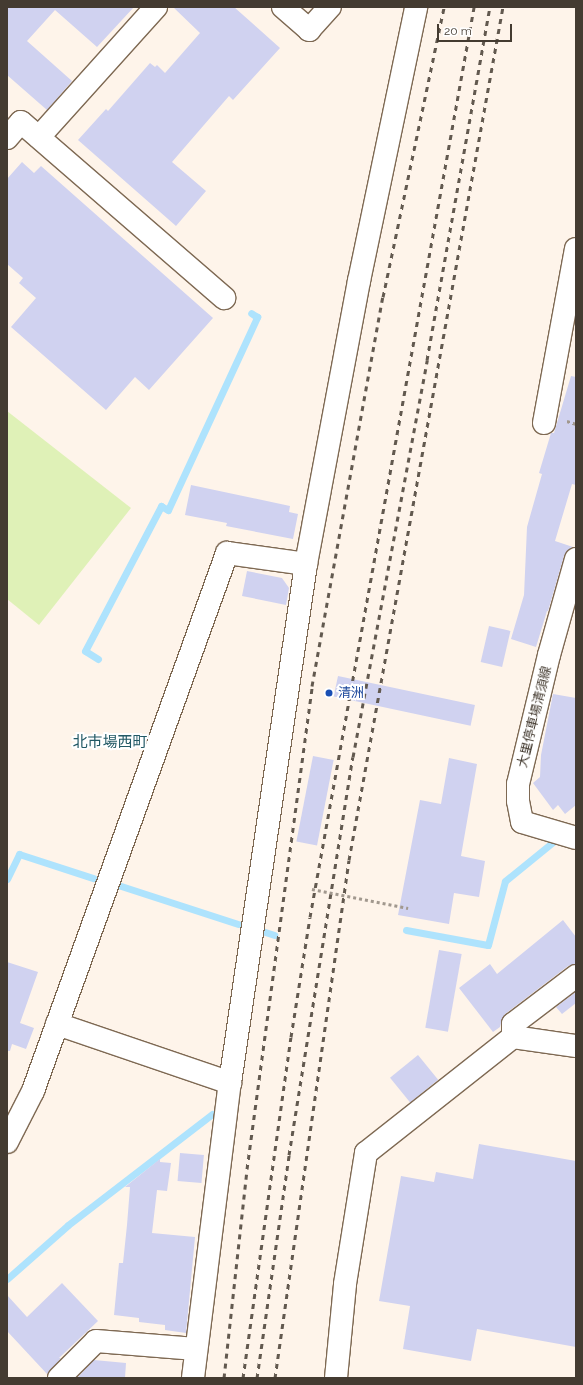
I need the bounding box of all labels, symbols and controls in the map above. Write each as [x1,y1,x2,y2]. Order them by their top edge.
scale bar [439,16,514,42]
text: 20 m [444,24,472,38]
street label: 大里停車場清須線 [515,665,555,769]
place label: 清洲 [338,685,364,701]
marker: 清洲 [323,687,335,699]
district label: 北市場西町 [73,734,147,752]

